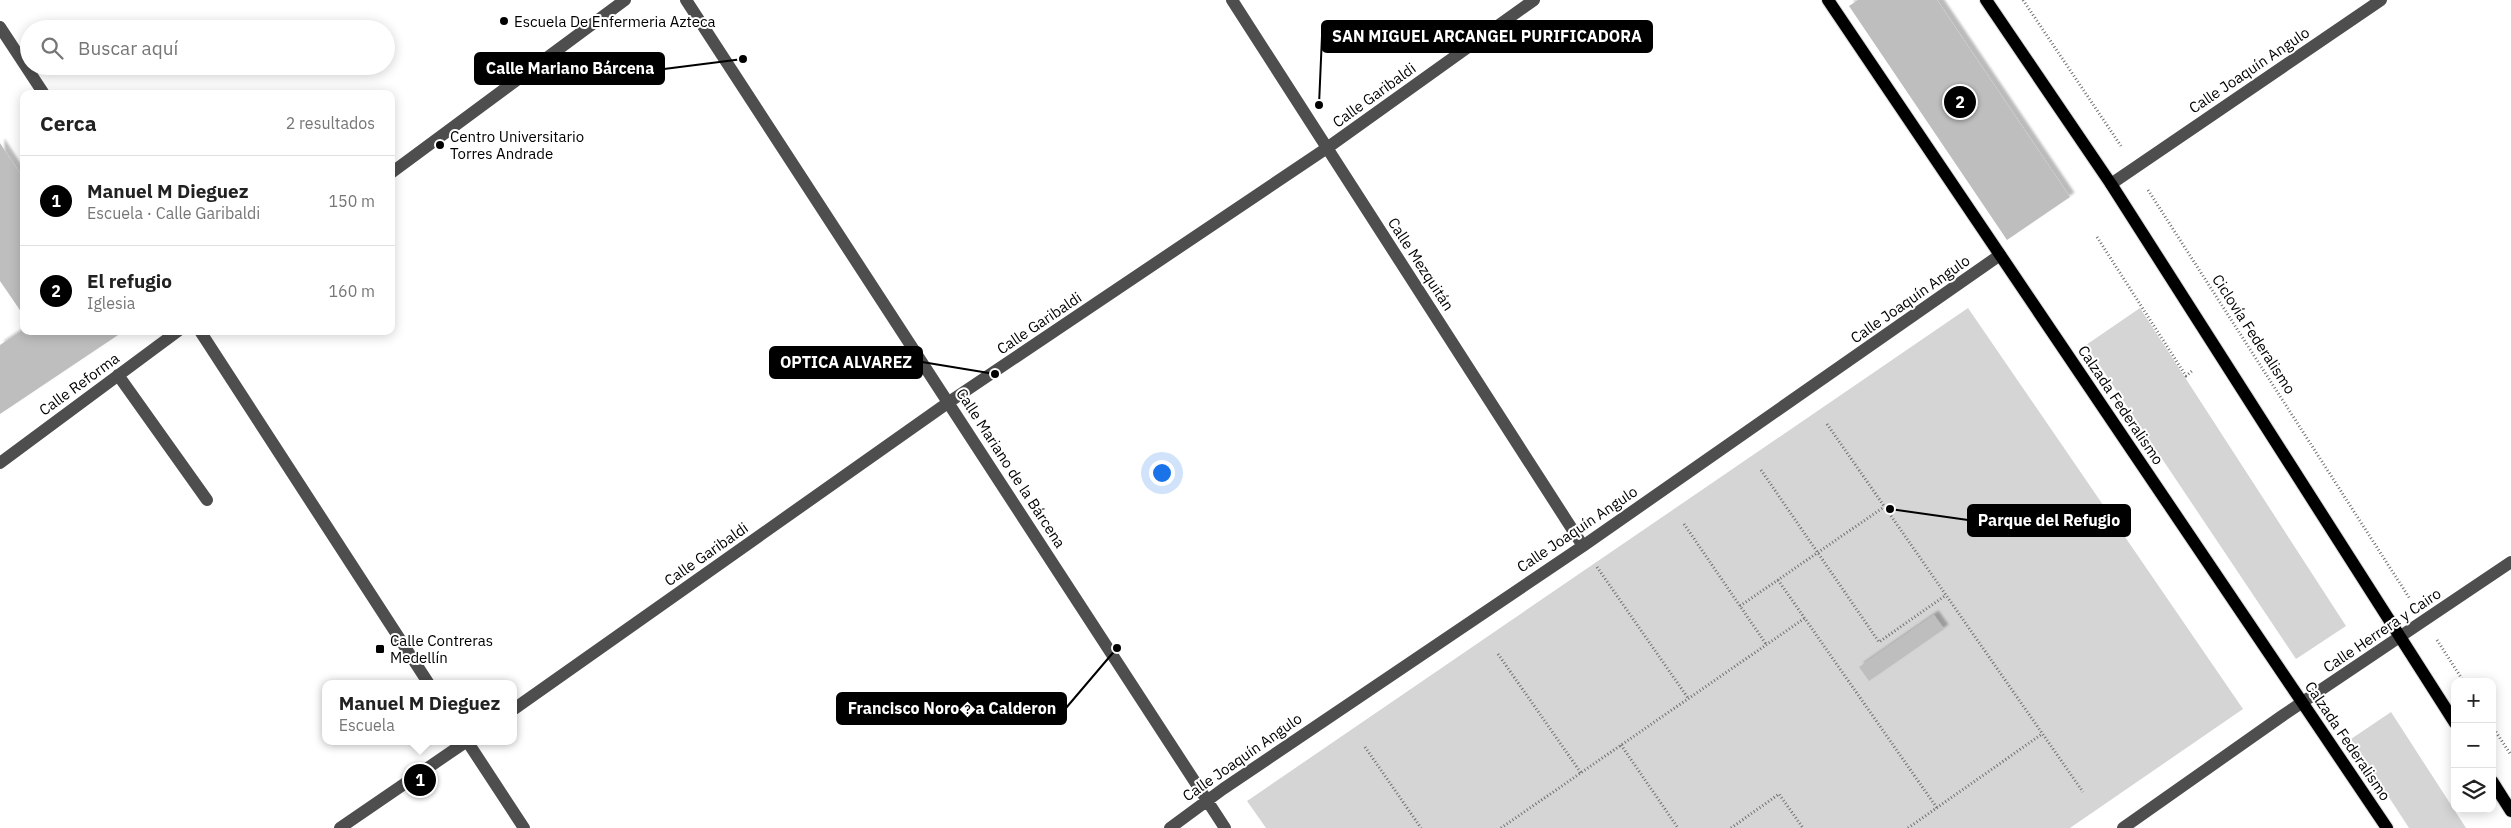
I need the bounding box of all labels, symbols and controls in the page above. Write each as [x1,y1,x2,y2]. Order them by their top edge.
place label: Escuela De Enfermeria Azteca [514,12,715,31]
marker: Escuela De Enfermeria Azteca [498,15,510,27]
search box [20,20,395,75]
callout: SAN MIGUEL ARCANGEL PURIFICADORA [1322,21,1652,52]
street label: Calle Joaquín Angulo [2185,23,2313,117]
text: SAN MIGUEL ARCANGEL PURIFICADORA [1332,26,1642,46]
icon: search [38,34,66,62]
text: Buscar aquí [78,36,178,60]
callout: Calle Mariano Bárcena [475,53,664,84]
text: Calle Mariano Bárcena [486,58,654,78]
street label: Calle Garibaldi [1329,58,1419,132]
pin: 2 [1944,83,1976,121]
text: Cerca [40,109,97,137]
text: 2 resultados [286,113,375,133]
place label: Centro Universitario Torres Andrade [450,127,584,163]
marker: Centro Universitario Torres Andrade [434,139,446,151]
text: Manuel M Dieguez [87,179,249,203]
text: 1 [51,191,61,211]
text: 150 m [328,191,375,211]
text: Escuela · Calle Garibaldi [87,203,260,223]
street label: Calle Mezquitán [1384,214,1458,314]
street label: Calle Joaquín Angulo [1847,251,1973,347]
text: El refugio [87,269,172,293]
street label: Ciclovía Federalismo [2208,271,2300,397]
text: 2 [51,281,61,301]
text: 160 m [328,281,375,301]
street label: Calle Garibaldi [993,288,1085,358]
text: Iglesia [87,293,135,313]
street label: Calzada Federalismo [2074,342,2168,468]
callout: OPTICA ALVAREZ [770,347,922,378]
street label: Calle Reforma [35,349,123,419]
text: OPTICA ALVAREZ [780,352,912,372]
street label: Calle Mariano de la Bárcena [952,385,1070,551]
your location [1149,460,1175,486]
street label: Calle Joaquín Angulo [1513,482,1641,576]
callout: Parque del Refugio [1968,505,2130,536]
text: Parque del Refugio [1978,510,2120,530]
street label: Calle Garibaldi [660,518,752,590]
street label: Calle Herrera y Cairo [2319,584,2445,676]
place label: Calle Contreras Medellín [390,631,493,667]
marker: Calle Contreras Medellín [374,643,386,655]
street label: Calzada Federalismo [2301,678,2395,804]
map controls [2451,678,2496,813]
button: + [2451,678,2496,723]
popup [322,680,517,745]
text: Manuel M Dieguez [339,691,500,715]
callout: Francisco Noro�a Calderon [837,693,1066,724]
text: Francisco Noro�a Calderon [848,698,1056,718]
street label: Calle Joaquín Angulo [1179,709,1305,805]
text: Escuela [339,715,395,735]
button: − [2451,723,2496,768]
pin: 1 [404,761,436,799]
button: layers [2451,768,2496,813]

